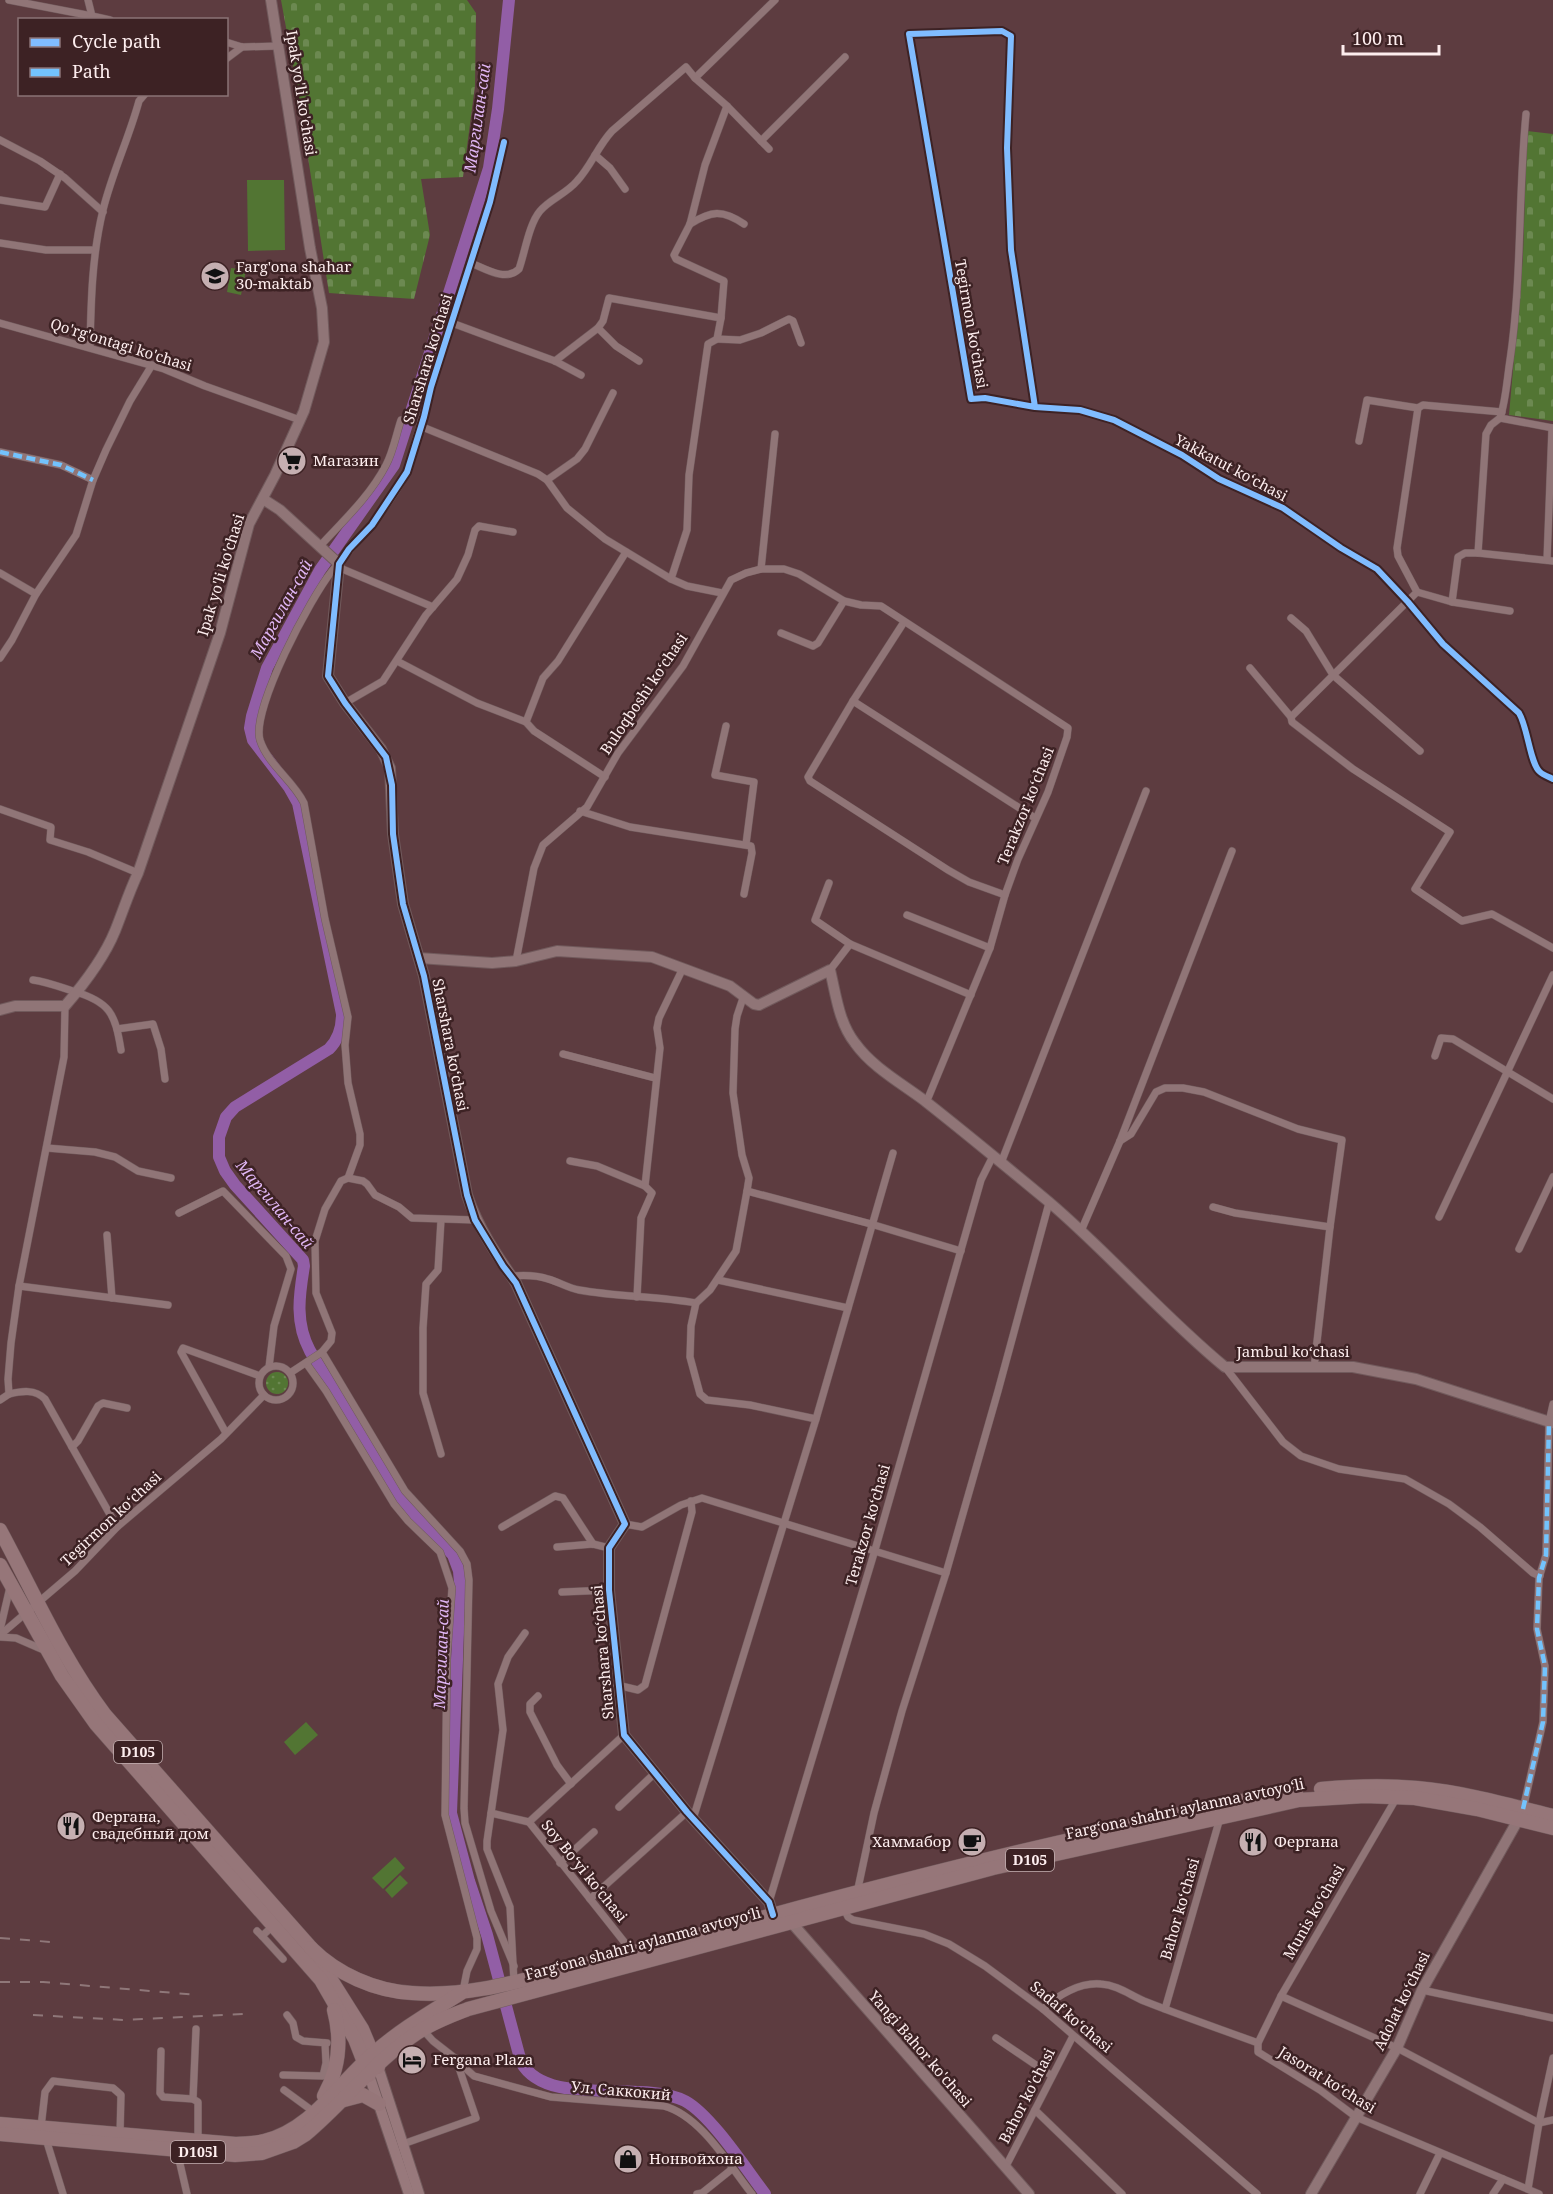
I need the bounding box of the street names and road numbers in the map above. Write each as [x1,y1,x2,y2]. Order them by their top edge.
street label: Ipak yo'li ko'chasi [282,29,322,157]
street label: Tegirmon koʻchasi [951,258,993,390]
street label: Sharshara koʻchasi [398,291,456,426]
street label: Qo'rg'ontagi ko'chasi [48,313,195,375]
street label: Yakkatut koʻchasi [1171,429,1291,505]
street label: Ipak yo'li ko'chasi [192,511,248,638]
street label: Buloqboshi koʻchasi [595,629,691,758]
street label: Terakzor koʻchasi [992,744,1058,868]
street label: Sharshara koʻchasi [428,977,474,1113]
street label: Jambul koʻchasi [1235,1341,1350,1361]
street label: Terakzor koʻchasi [840,1461,894,1588]
street label: Tegirmon koʻchasi [56,1466,165,1570]
street label: Sharshara koʻchasi [586,1584,618,1720]
road number: D105 [114,1741,162,1763]
street label: Farg‘ona shahri aylanma avtoyo‘li [1064,1773,1306,1843]
street label: Soy Boʻyi koʻchasi [537,1815,632,1926]
road number: D105 [1006,1849,1054,1871]
street label: Bahor koʻchasi [1155,1855,1203,1962]
street label: Munis koʻchasi [1278,1860,1349,1963]
street label: Farg‘ona shahri aylanma avtoyo‘li [523,1902,763,1984]
street label: Adolat koʻchasi [1368,1947,1434,2054]
street label: Sadaf koʻchasi [1026,1976,1117,2057]
street label: Yangi Bahor ko'chasi [864,1985,977,2111]
street label: Jasorat koʻchasi [1274,2041,1380,2117]
street label: Bahor ko'chasi [993,2044,1059,2147]
street label: Ул. Саккокий [570,2076,672,2104]
road number: D105l [171,2141,225,2163]

